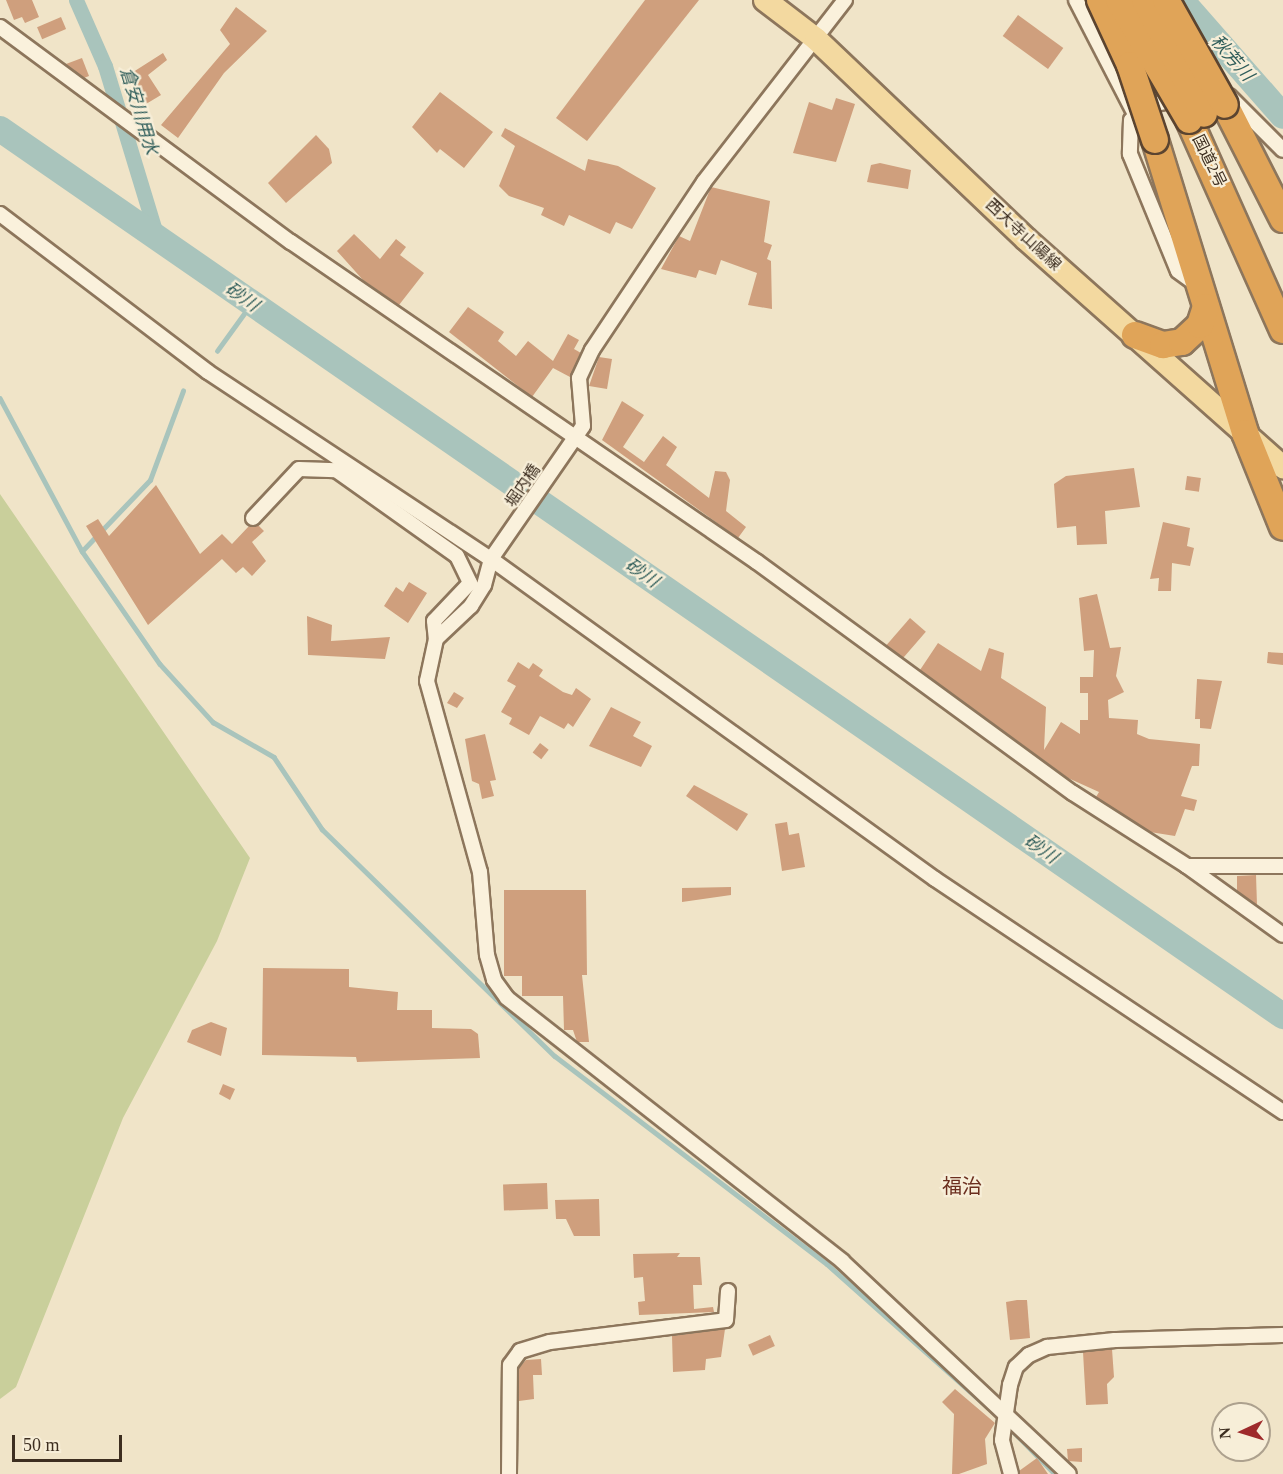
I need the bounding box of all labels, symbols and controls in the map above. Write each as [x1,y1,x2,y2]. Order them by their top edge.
water label: 秋芳川 [1206,31,1258,85]
water label: 倉安川用水 [116,65,162,157]
street label: 国道2号 [1188,132,1230,190]
street label: 西大寺山陽線 [981,195,1065,275]
water label: 砂川 [221,278,263,316]
street label: 堀内橋 [501,461,545,511]
water label: 砂川 [621,554,663,592]
water label: 砂川 [1020,830,1062,868]
district label: 福治 [942,1174,982,1198]
north arrow [1211,1402,1271,1462]
scale bar [15,1423,124,1461]
text: N [1216,1427,1233,1440]
text: 50 m [23,1435,60,1455]

